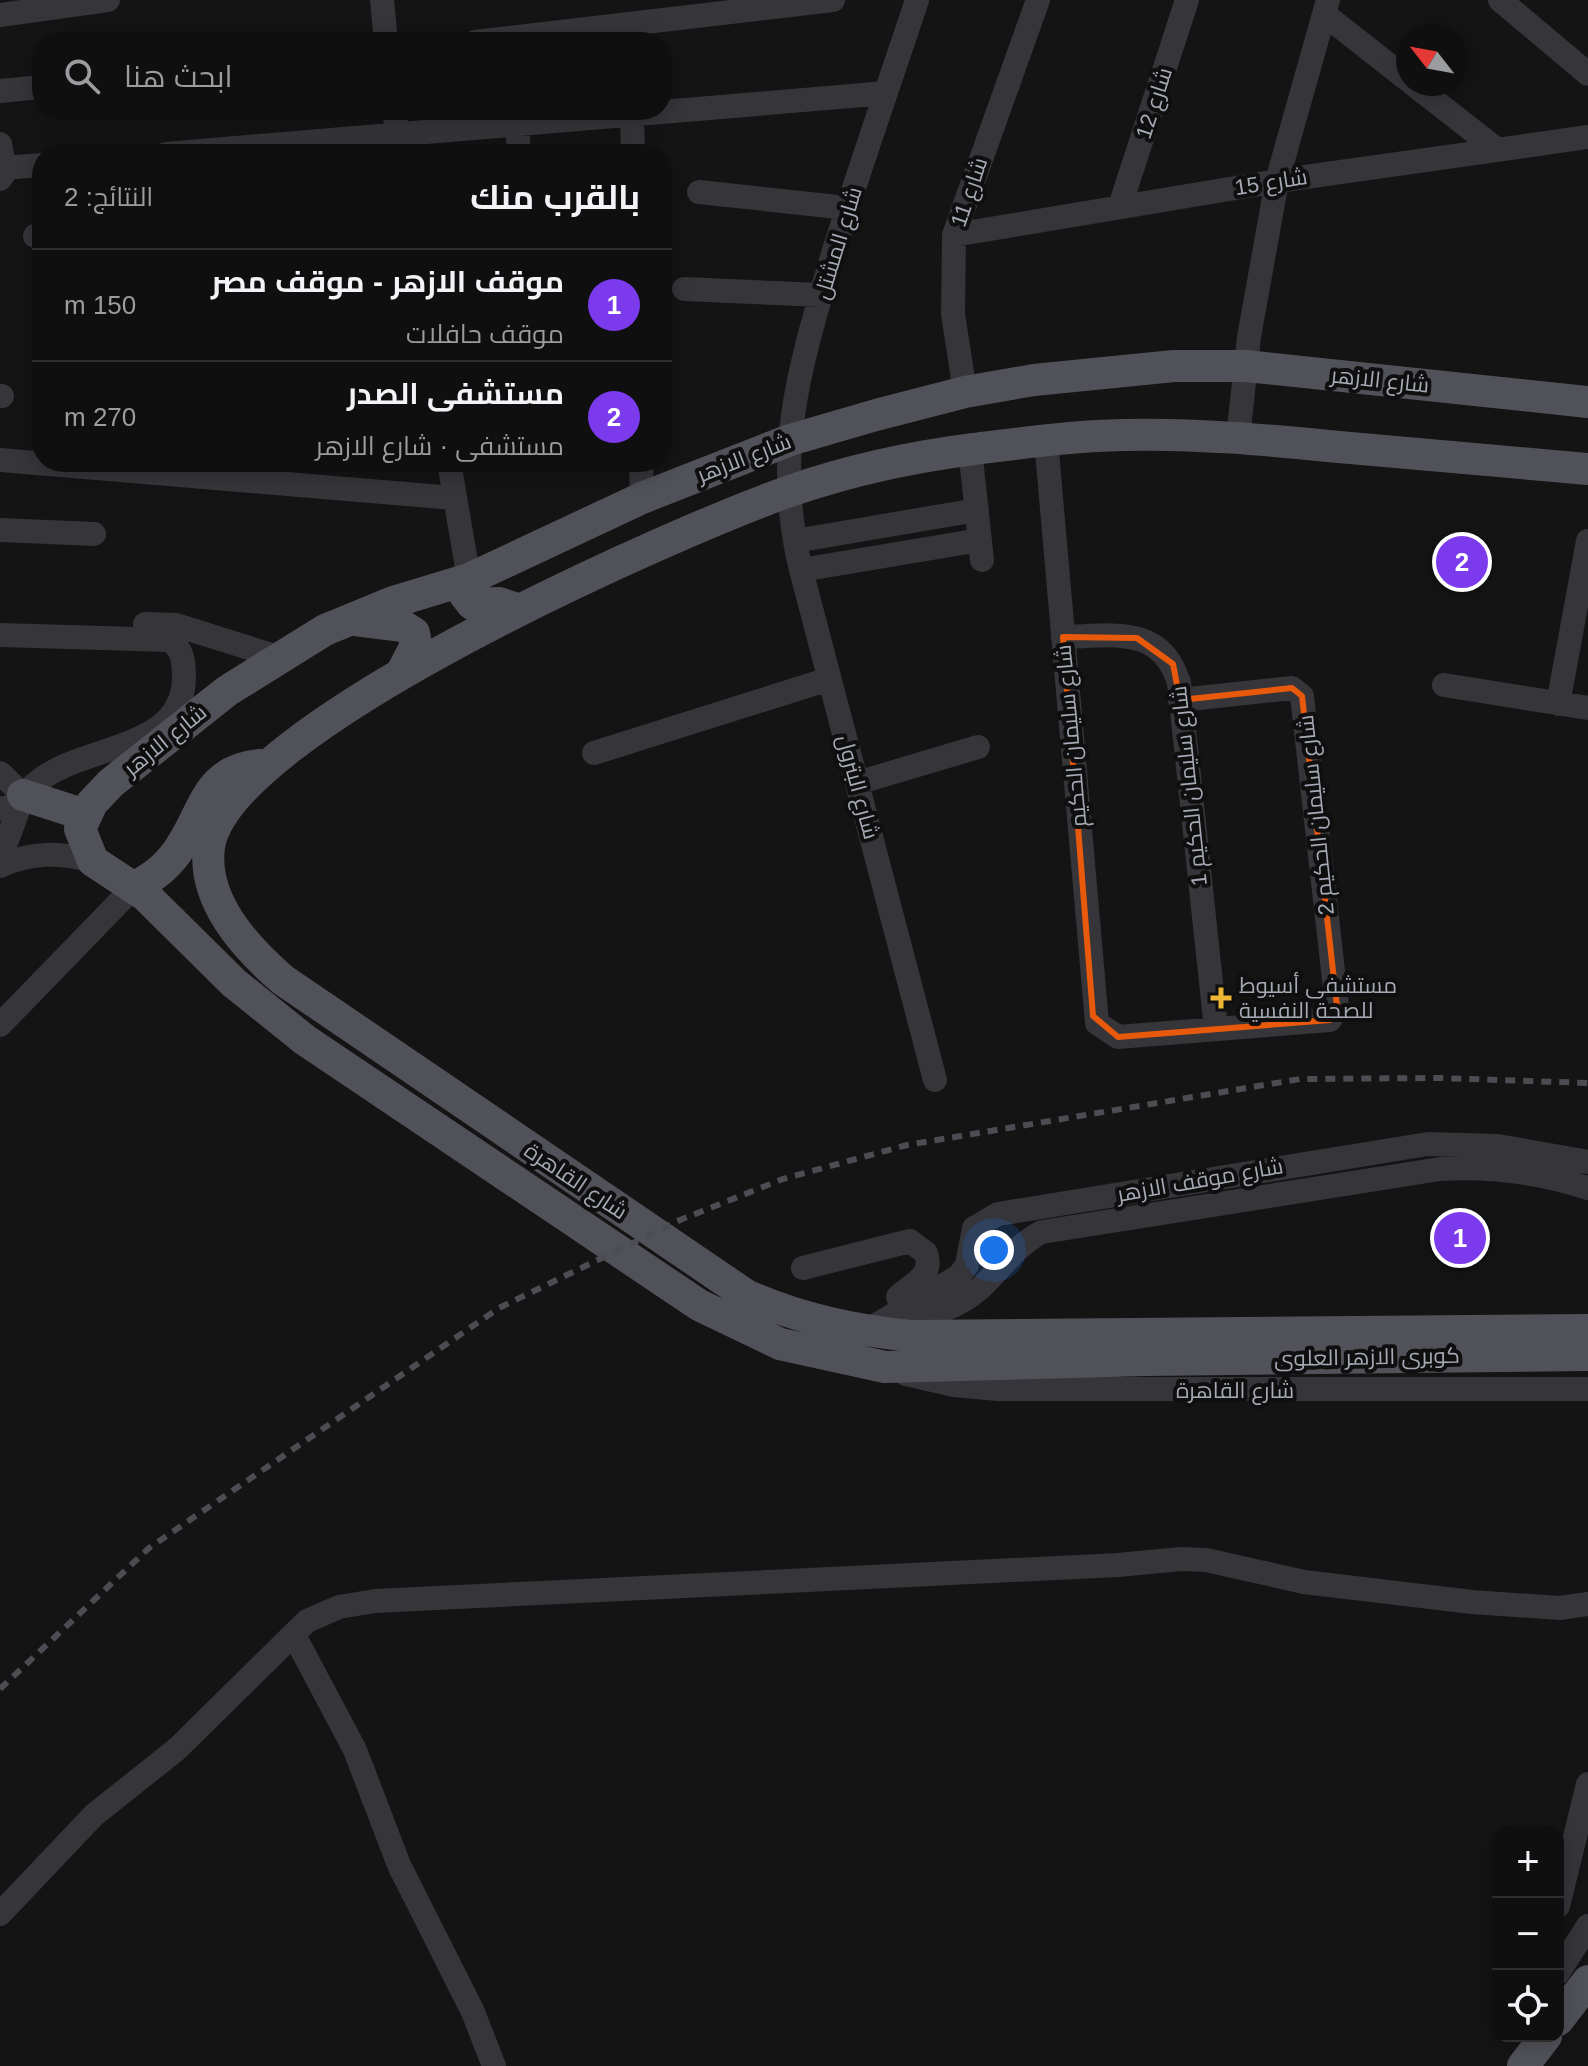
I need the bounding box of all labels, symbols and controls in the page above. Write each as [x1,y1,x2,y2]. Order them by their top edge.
north arrow [1396,24,1468,96]
search box [32,32,672,120]
icon: search [60,54,104,98]
text: ابحث هنا [124,60,233,93]
street label: شارع 12 [1131,64,1179,142]
street label: شارع 11 [946,154,994,231]
street label: شارع 15 [1233,164,1309,202]
text: بالقرب منك [470,178,640,216]
text: النتائج: 2 [64,182,153,212]
street label: شارع المشتل [809,184,869,303]
text: موقف الازهر - موقف مصر [211,265,564,298]
text: 150 m [64,290,136,320]
text: 1 [607,290,621,320]
text: موقف حافلات [406,319,564,349]
street label: شارع الازهر [1327,362,1430,400]
text: مستشفى الصدر [347,377,564,410]
text: 270 m [64,402,136,432]
text: 2 [607,402,621,432]
street label: شارع الازهر [692,429,795,490]
text: مستشفى · شارع الازهر [316,431,564,461]
pin: 2 [1436,532,1488,592]
street label: شارع سليمان الحكيم [1051,644,1094,828]
street label: شارع سليمان الحكيم 1 [1166,684,1215,887]
street label: شارع الازهر [117,699,212,784]
street label: شارع سليمان الحكيم 2 [1293,713,1342,916]
street label: شارع البترول [830,732,884,842]
place label: مستشفى أسيوط للصحة النفسية [1239,972,1397,1023]
marker: مستشفى أسيوط للصحة النفسية [1210,987,1232,1009]
street label: شارع القاهرة [519,1138,632,1226]
street label: شارع موقف الازهر [1113,1153,1285,1209]
pin: 1 [1434,1208,1486,1268]
your location [974,1230,1014,1270]
street label: كوبرى الازهر العلوى [1274,1343,1460,1371]
street label: شارع القاهرة [1176,1378,1294,1405]
map controls [1492,1826,1564,2042]
button: + [1492,1826,1564,1898]
button: − [1492,1898,1564,1970]
button: locate [1492,1970,1564,2042]

